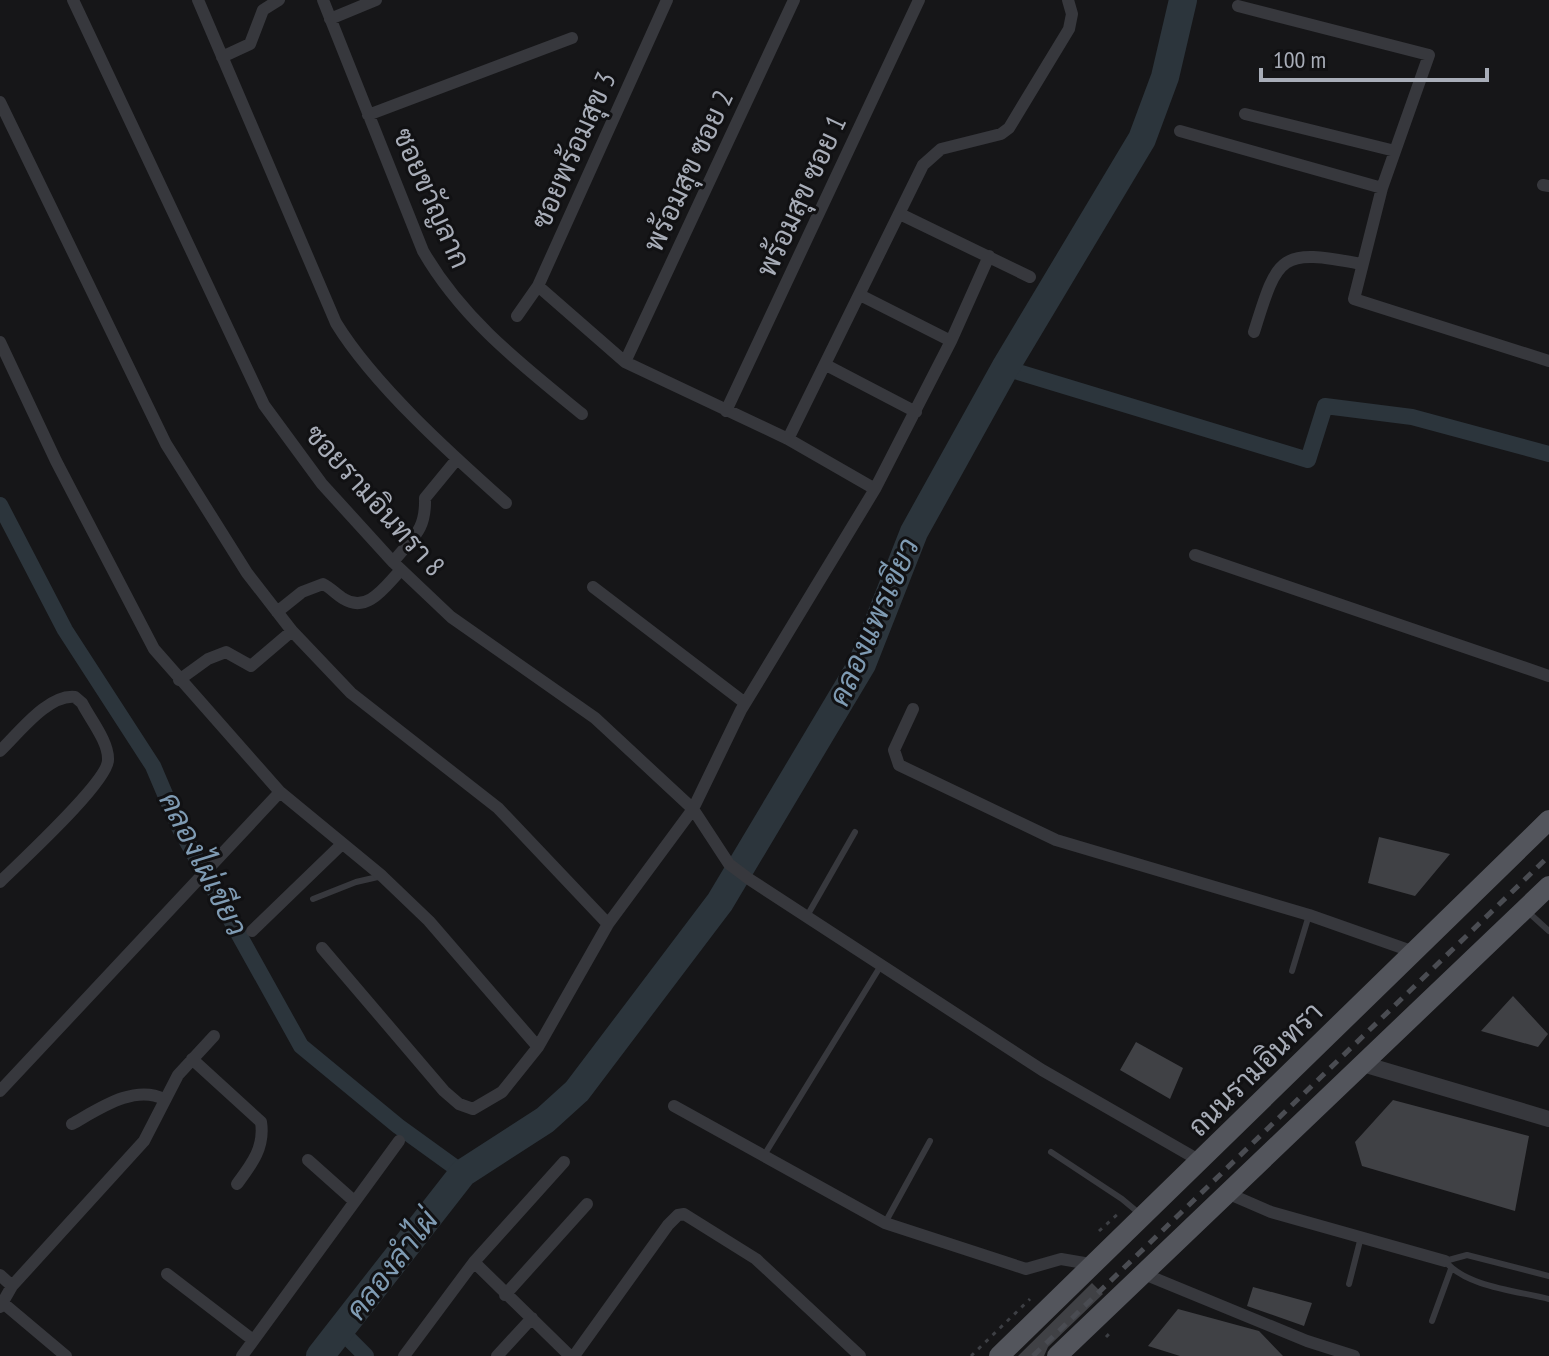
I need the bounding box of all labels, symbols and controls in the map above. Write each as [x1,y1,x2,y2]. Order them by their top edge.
scale bar [1261,32,1487,82]
text: 100 m [1273,44,1326,75]
street label: ซอยพร้อมสุข 3 [521,65,626,235]
street label: พร้อมสุข ซอย 2 [634,84,743,258]
street label: พร้อมสุข ซอย 1 [747,109,856,283]
street label: ซอยขวัญลาก [385,122,480,274]
street label: ซอยรามอินทรา 8 [297,416,453,584]
water label: คลองแพรเขียว [818,531,927,711]
water label: คลองไผ่เขียว [151,785,257,942]
street label: ถนนรามอินทรา [1179,993,1330,1144]
water label: คลองลำไผ่ [336,1200,447,1327]

